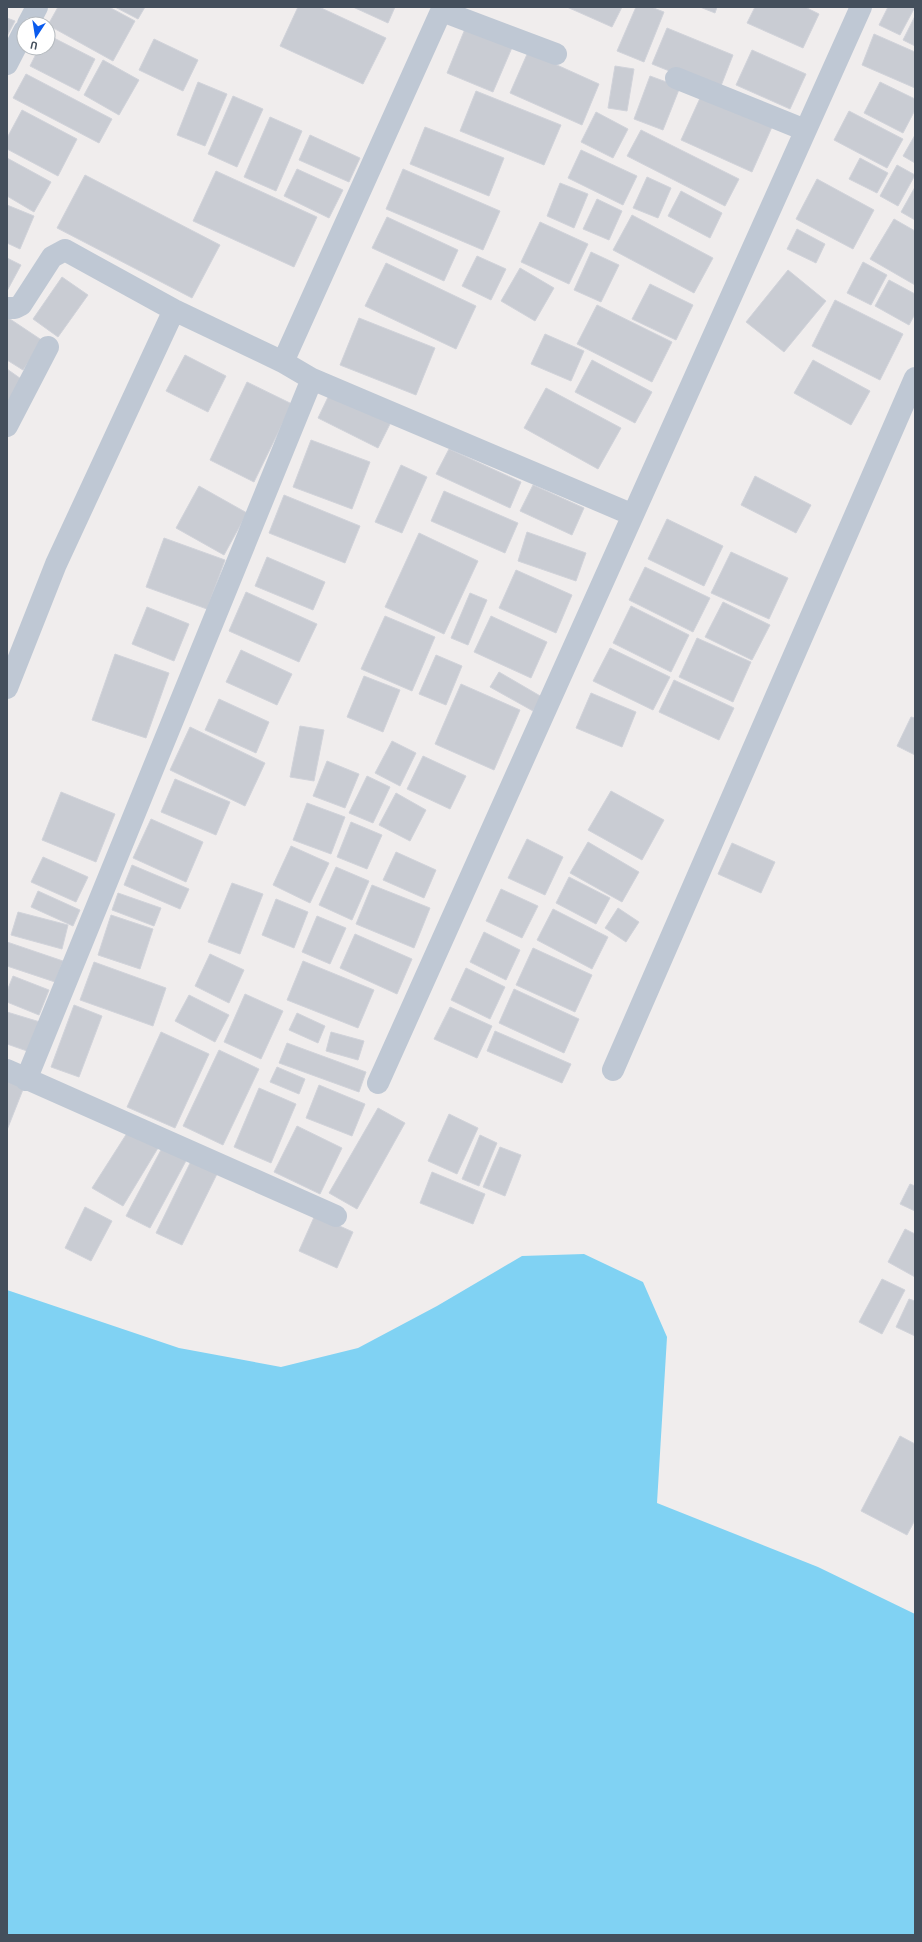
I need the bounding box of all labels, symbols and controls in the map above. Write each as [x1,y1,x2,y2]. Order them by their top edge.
north arrow [16,16,56,56]
text: U [29,37,39,54]

